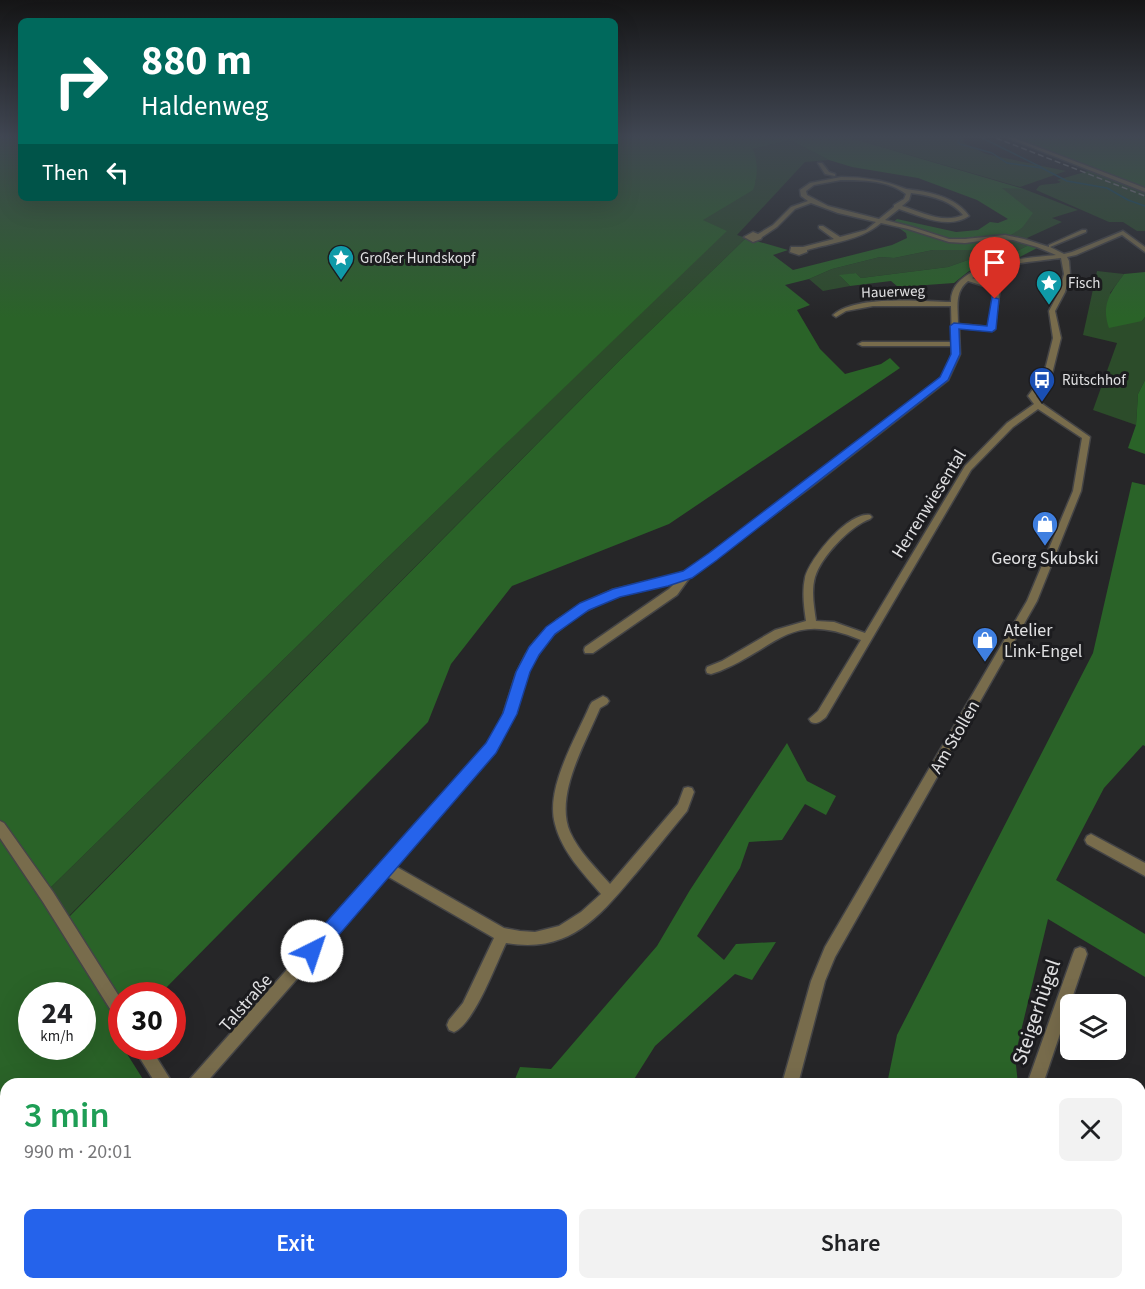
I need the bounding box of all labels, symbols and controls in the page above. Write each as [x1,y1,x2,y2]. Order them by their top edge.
text: 880 m [141,31,252,91]
icon: right [42,42,120,120]
text: Haldenweg [141,87,268,126]
icon: left [101,156,134,189]
text: Then [42,157,89,189]
pin [969,237,1020,299]
place icon: Großer Hundskopf [326,243,356,281]
icon: arrive [978,246,1011,279]
place label: Großer Hundskopf [360,248,476,269]
place icon: Fisch [1034,268,1064,306]
place label: Fisch [1068,273,1100,294]
street label: Hauerweg [861,280,926,304]
bus stop icon: Rütschhof [1027,365,1057,403]
place label: Rütschhof [1062,370,1126,391]
street label: Herrenwiesental [886,445,972,563]
shop icon: Georg Skubski [1030,509,1060,547]
place label: Georg Skubski [991,546,1099,571]
place label: Atelier Link-Engel [1004,618,1082,664]
shop icon: Atelier Link-Engel [970,625,1000,663]
street label: Am Stollen [924,696,986,778]
position arrow [280,919,344,983]
street label: Steigerhügel [1004,955,1068,1069]
street label: Talstraße [214,969,278,1037]
speed limit sign: 30 [108,982,186,1060]
text: 24 [41,992,73,1035]
map controls [1060,994,1126,1060]
button: layers [1060,994,1126,1060]
text: km/h [40,1026,74,1047]
text: 3 min [24,1090,110,1141]
button: close [1059,1098,1122,1161]
text: 990 m · 20:01 [24,1138,132,1166]
button: Exit [24,1209,567,1278]
button: Share [579,1209,1122,1278]

